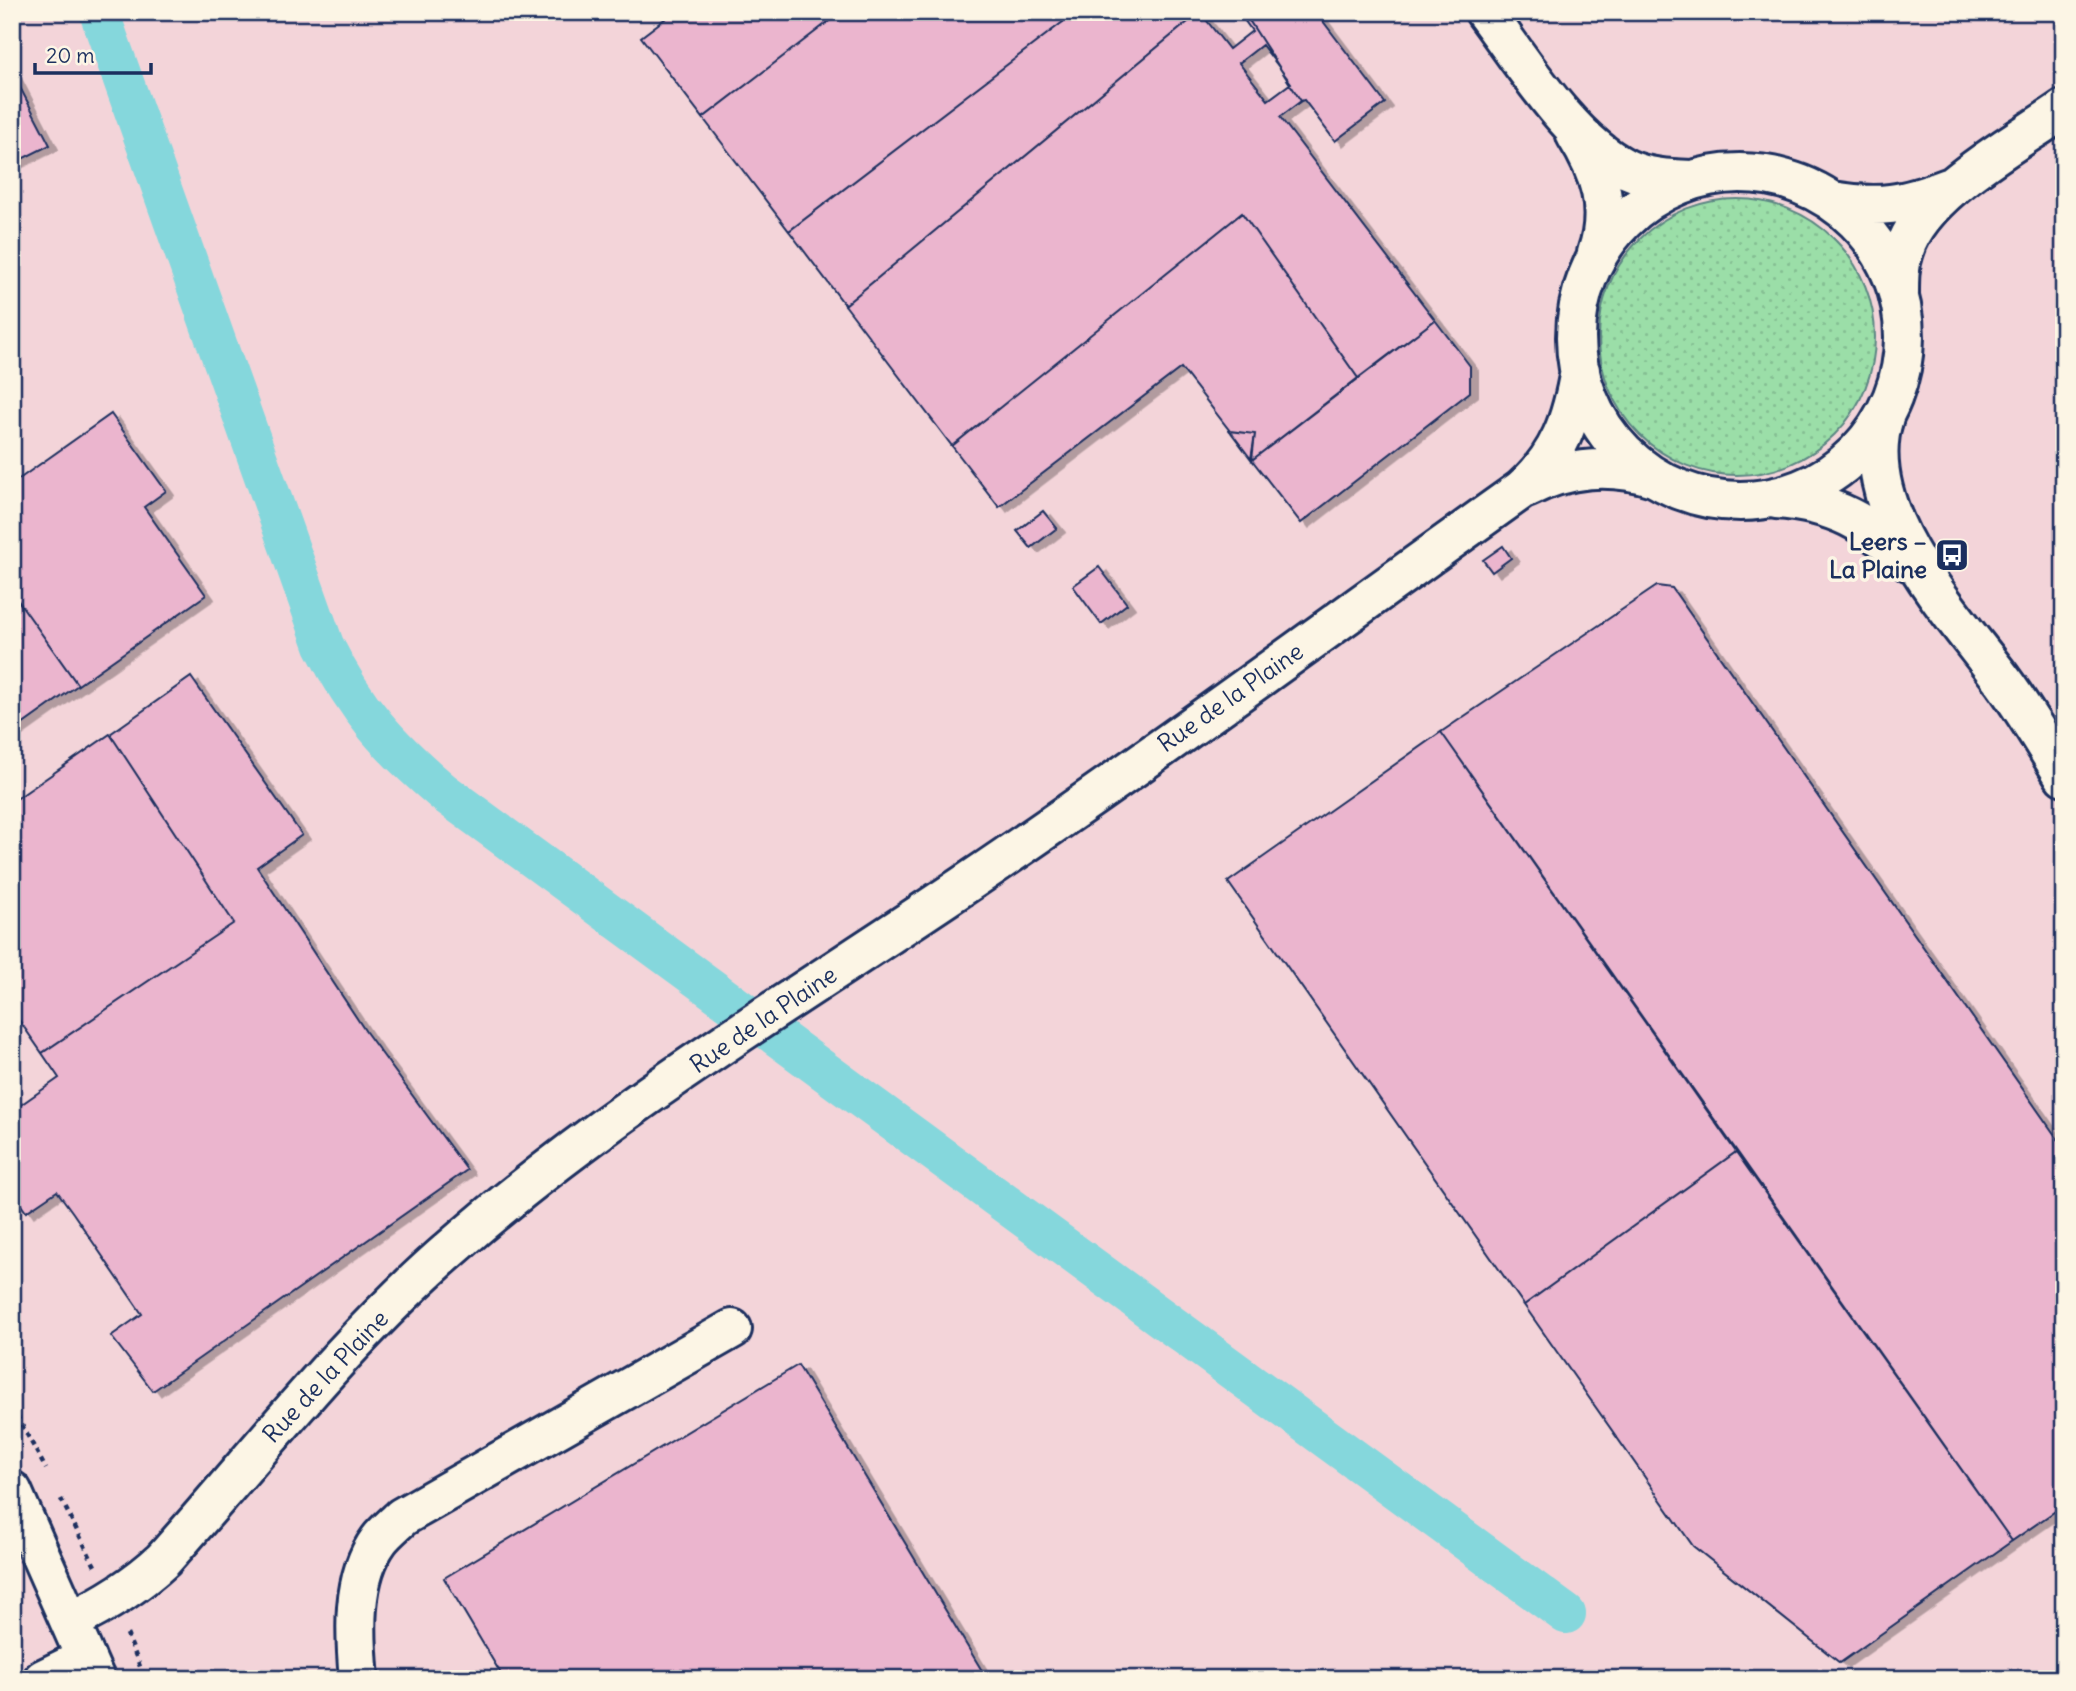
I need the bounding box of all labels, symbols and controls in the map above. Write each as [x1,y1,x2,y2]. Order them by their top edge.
scale bar [35,32,150,76]
text: 20 m [46,42,95,69]
place label: Leers – La Plaine [1829,526,1927,584]
bus stop icon: Leers – La Plaine [1933,536,1971,574]
street label: Rue de la Plaine [1151,636,1309,758]
street label: Rue de la Plaine [684,959,842,1079]
street label: Rue de la Plaine [256,1303,394,1449]

